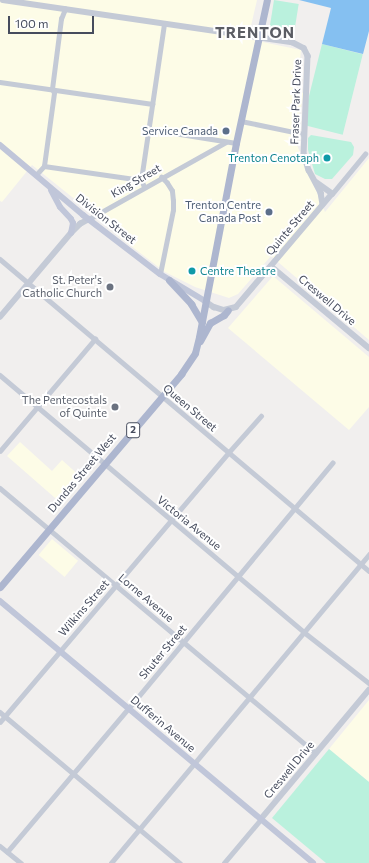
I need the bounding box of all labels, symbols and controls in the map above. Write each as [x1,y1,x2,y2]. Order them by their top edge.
scale bar [10,8,96,34]
text: 100 m [15,16,49,30]
district label: TRENTON [215,24,295,42]
street label: Fraser Park Drive [288,59,304,145]
place label: Service Canada [142,124,218,138]
marker: Service Canada [221,126,231,136]
place label: Trenton Cenotaph [228,151,319,165]
marker: Trenton Cenotaph [322,153,332,163]
street label: King Street [109,161,163,201]
street label: Division Street [73,191,139,247]
street label: Quinte Street [263,198,317,258]
place label: Trenton Centre Canada Post [185,199,261,225]
marker: Trenton Centre Canada Post [264,207,274,217]
place label: Centre Theatre [200,264,276,278]
marker: Centre Theatre [187,266,197,276]
street label: Creswell Drive [296,272,358,328]
place label: St. Peter's Catholic Church [22,274,102,300]
marker: St. Peter's Catholic Church [105,282,115,292]
street label: Queen Street [160,382,220,434]
place label: The Pentecostals of Quinte [22,394,107,420]
marker: The Pentecostals of Quinte [110,402,120,412]
road number: 2 [126,422,140,438]
street label: Dundas Street West [45,431,119,515]
street label: Victoria Avenue [154,493,224,553]
street label: Lorne Avenue [116,571,176,625]
street label: Wilkins Street [56,577,112,639]
street label: Shuter Street [136,622,190,682]
street label: Dufferin Avenue [128,693,198,755]
street label: Creswell Drive [261,739,317,801]

